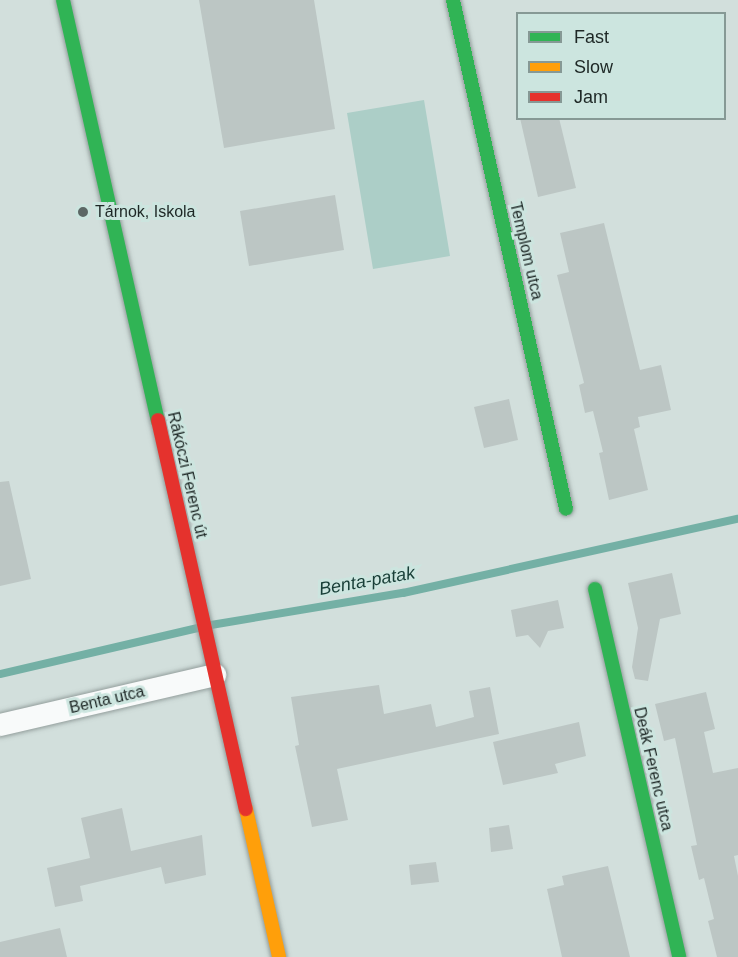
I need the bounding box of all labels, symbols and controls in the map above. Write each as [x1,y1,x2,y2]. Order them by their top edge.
legend [516,12,726,120]
text: Fast [574,27,609,47]
text: Slow [574,57,613,77]
text: Jam [574,87,608,107]
street label: Templom utca [505,200,547,302]
place label: Tárnok, Iskola [95,202,195,222]
marker: Tárnok, Iskola [76,205,90,219]
street label: Rákóczi Ferenc út [163,410,211,540]
water label: Benta-patak [317,562,417,600]
street label: Benta utca [68,682,146,718]
street label: Deák Ferenc utca [629,705,677,833]

